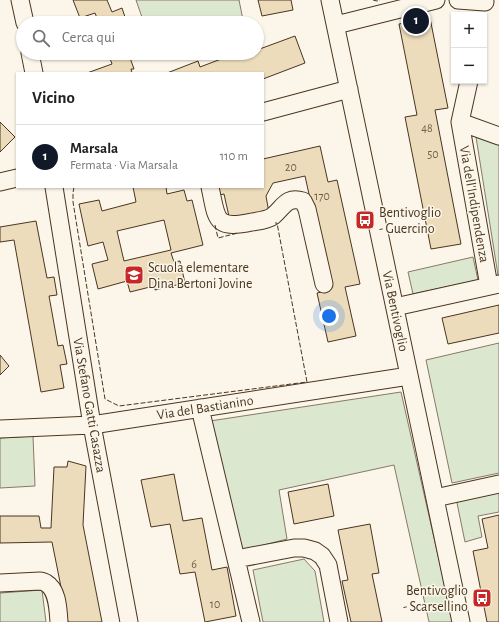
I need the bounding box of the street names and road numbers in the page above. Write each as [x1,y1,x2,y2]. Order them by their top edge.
street label: Via dell'Indipendenza [457,145,491,264]
street label: Via Bentivoglio [380,270,410,353]
street label: Via Stefano Gatti Casazza [70,336,108,474]
street label: Via del Bastianino [156,393,255,423]

